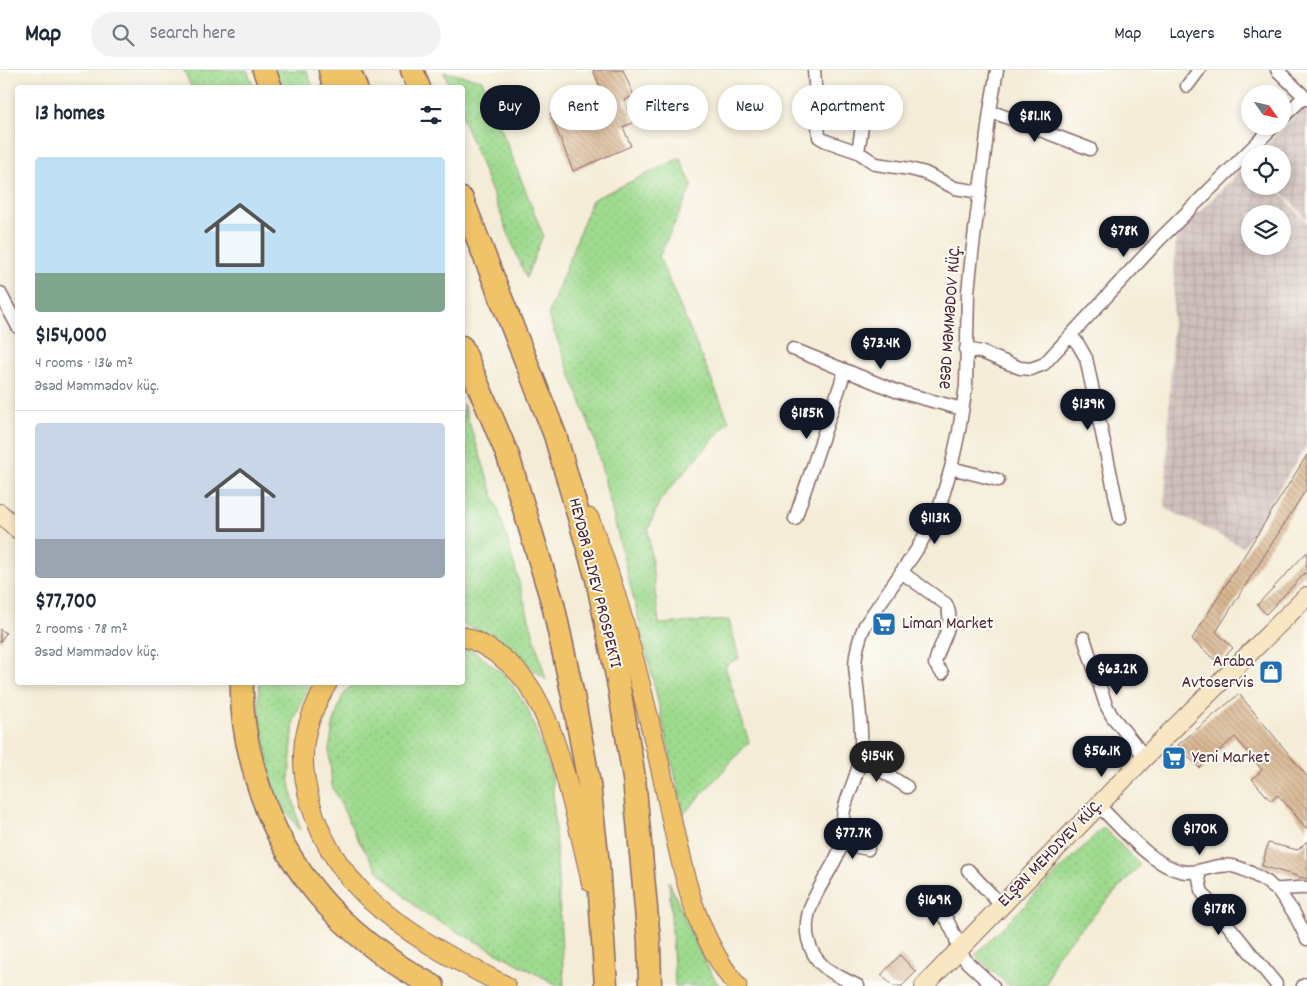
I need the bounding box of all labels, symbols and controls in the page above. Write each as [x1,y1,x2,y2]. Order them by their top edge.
search box [91,12,441,57]
text: Map [25,18,61,52]
icon: search [109,21,137,49]
text: Search here [149,21,235,48]
text: Map [1114,22,1141,47]
text: Layers [1169,22,1215,47]
text: Share [1243,22,1282,47]
chip: Buy [480,85,540,130]
chip: Rent [550,85,617,130]
chip: Filters [627,85,708,130]
chip: New [718,85,782,130]
chip: Apartment [792,85,903,130]
north arrow [1241,85,1291,135]
map controls [1241,85,1291,255]
text: 13 homes [35,100,105,130]
pin: $81.1K [994,100,1076,143]
icon: filters [417,101,445,129]
text: $81.1K [1019,105,1051,128]
button: locate [1241,145,1291,195]
icon: home [195,190,285,280]
button: layers [1241,205,1291,255]
pin: $78K [1094,216,1154,258]
text: $78K [1110,220,1138,243]
street label: ƏSƏD MƏMMƏDOV KÜÇ. [934,244,968,390]
text: $154,000 [35,322,107,352]
pin: $73.4K [840,328,922,370]
text: $73.4K [862,332,900,355]
text: 4 rooms · 136 m² [35,352,133,375]
text: Əsəd Məmmədov küç. [35,375,159,398]
pin: $139K [1053,388,1123,431]
text: $139K [1071,393,1105,416]
pin: $185K [772,398,842,440]
text: $185K [791,402,823,425]
icon: home [195,455,285,545]
street label: HEYDƏR ƏLIYEV PROSPEKTI [561,495,627,671]
pin: $113K [900,502,970,545]
text: $113K [920,507,950,530]
text: $77,700 [35,588,97,618]
supermarket icon: Liman Market [871,611,897,637]
place label: Liman Market [902,612,994,637]
text: 2 rooms · 78 m² [35,618,128,641]
text: Əsəd Məmmədov küç. [35,641,159,664]
place label: Araba Avtoservis [1181,650,1255,696]
pin: $63.2K [1076,654,1158,696]
text: $63.2K [1097,658,1137,681]
shop icon: Araba Avtoservis [1258,659,1284,685]
pin: $56.1K [1061,736,1143,778]
pin: $154K [842,740,912,783]
text: $56.1K [1084,740,1120,763]
text: $154K [860,745,894,768]
supermarket icon: Yeni Market [1161,745,1187,771]
place label: Yeni Market [1192,746,1270,771]
street label: ELŞƏN MEHDIYEV KÜÇ. [993,794,1109,914]
pin: $170K [1165,814,1235,856]
pin: $77.7K [812,818,894,860]
text: $170K [1183,818,1217,841]
text: $77.7K [835,822,871,845]
pin: $169K [899,884,969,927]
text: $169K [917,889,951,912]
pin: $178K [1184,894,1254,936]
text: $178K [1203,898,1235,921]

